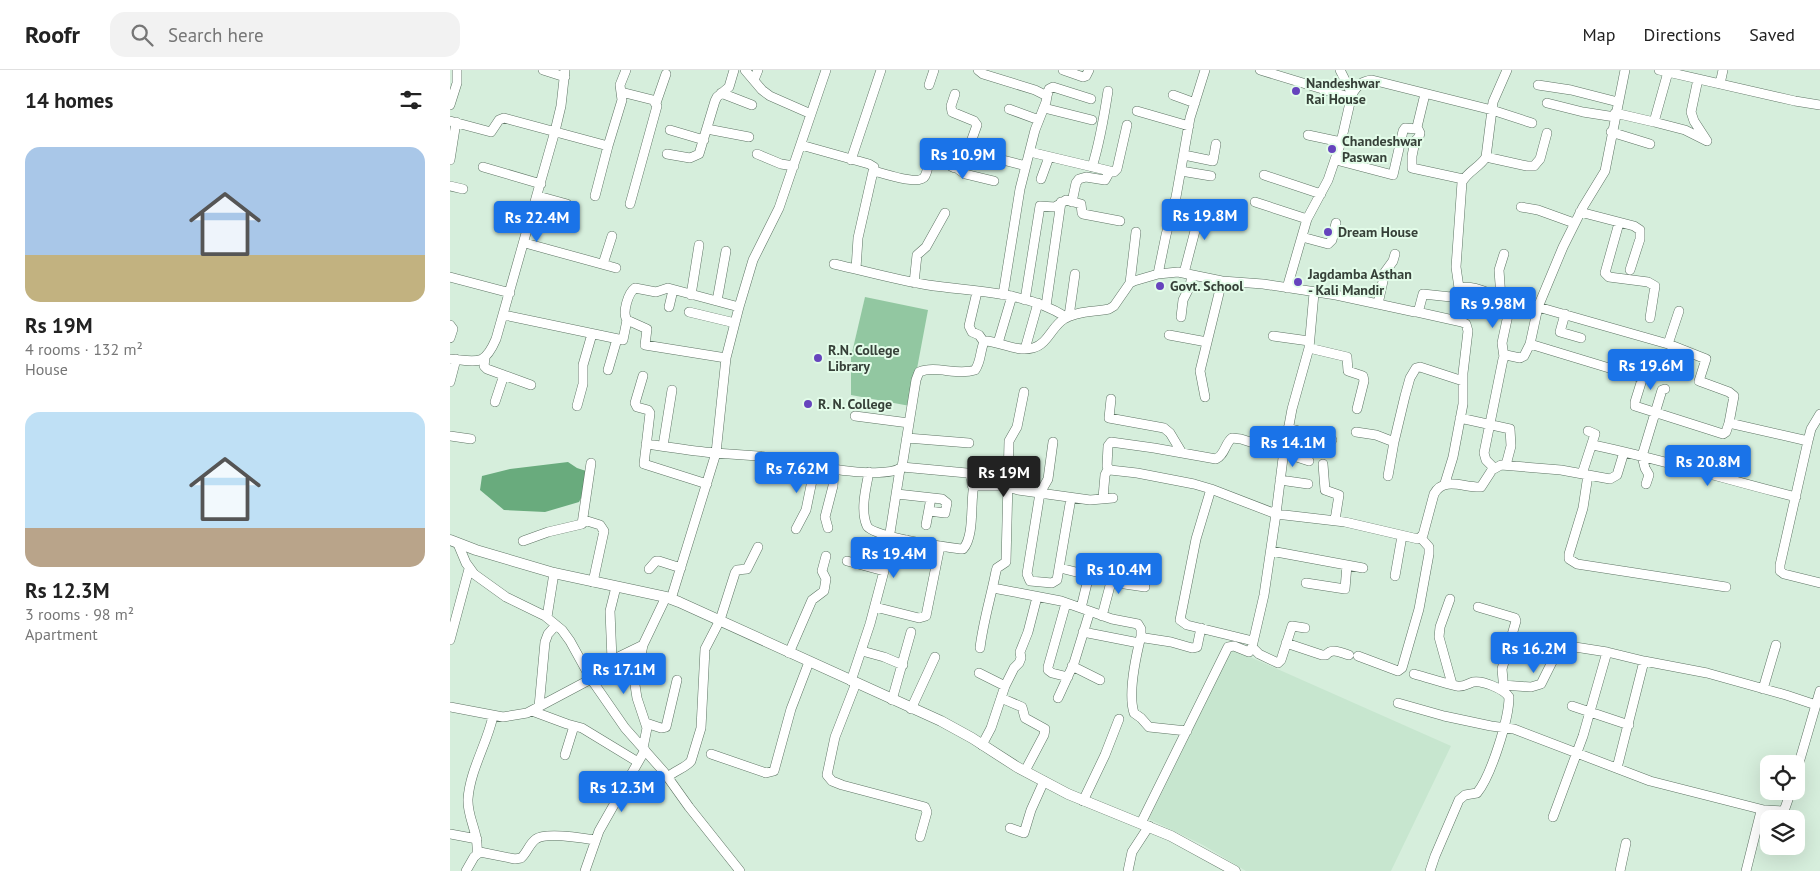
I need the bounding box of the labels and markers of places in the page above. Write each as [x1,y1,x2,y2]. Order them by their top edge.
place label: Nandeshwar Rai House [1306,74,1380,108]
marker: Nandeshwar Rai House [1290,85,1302,97]
place label: Chandeshwar Paswan [1342,132,1422,166]
pin: Rs 10.9M [911,138,1015,180]
marker: Chandeshwar Paswan [1326,143,1338,155]
pin: Rs 19.8M [1153,198,1257,241]
pin: Rs 22.4M [485,200,589,243]
place label: Dream House [1338,223,1418,241]
marker: Dream House [1322,226,1334,238]
place label: Jagdamba Asthan - Kali Mandir [1307,265,1412,299]
marker: Jagdamba Asthan - Kali Mandir [1292,276,1304,288]
place label: Govt. School [1170,277,1244,295]
marker: Govt. School [1154,280,1166,292]
pin: Rs 9.98M [1441,286,1545,329]
place label: R.N. College Library [828,341,900,375]
pin: Rs 19.6M [1599,348,1703,391]
marker: R.N. College Library [812,352,824,364]
place label: R. N. College [818,395,892,413]
marker: R. N. College [802,398,814,410]
pin: Rs 14.1M [1241,426,1345,468]
pin: Rs 20.8M [1656,444,1760,487]
pin: Rs 7.62M [745,452,849,494]
pin: Rs 19M [963,456,1045,498]
pin: Rs 19.4M [842,536,946,579]
pin: Rs 10.4M [1067,552,1171,595]
pin: Rs 16.2M [1482,632,1586,674]
pin: Rs 17.1M [572,652,676,695]
pin: Rs 12.3M [570,770,674,813]

